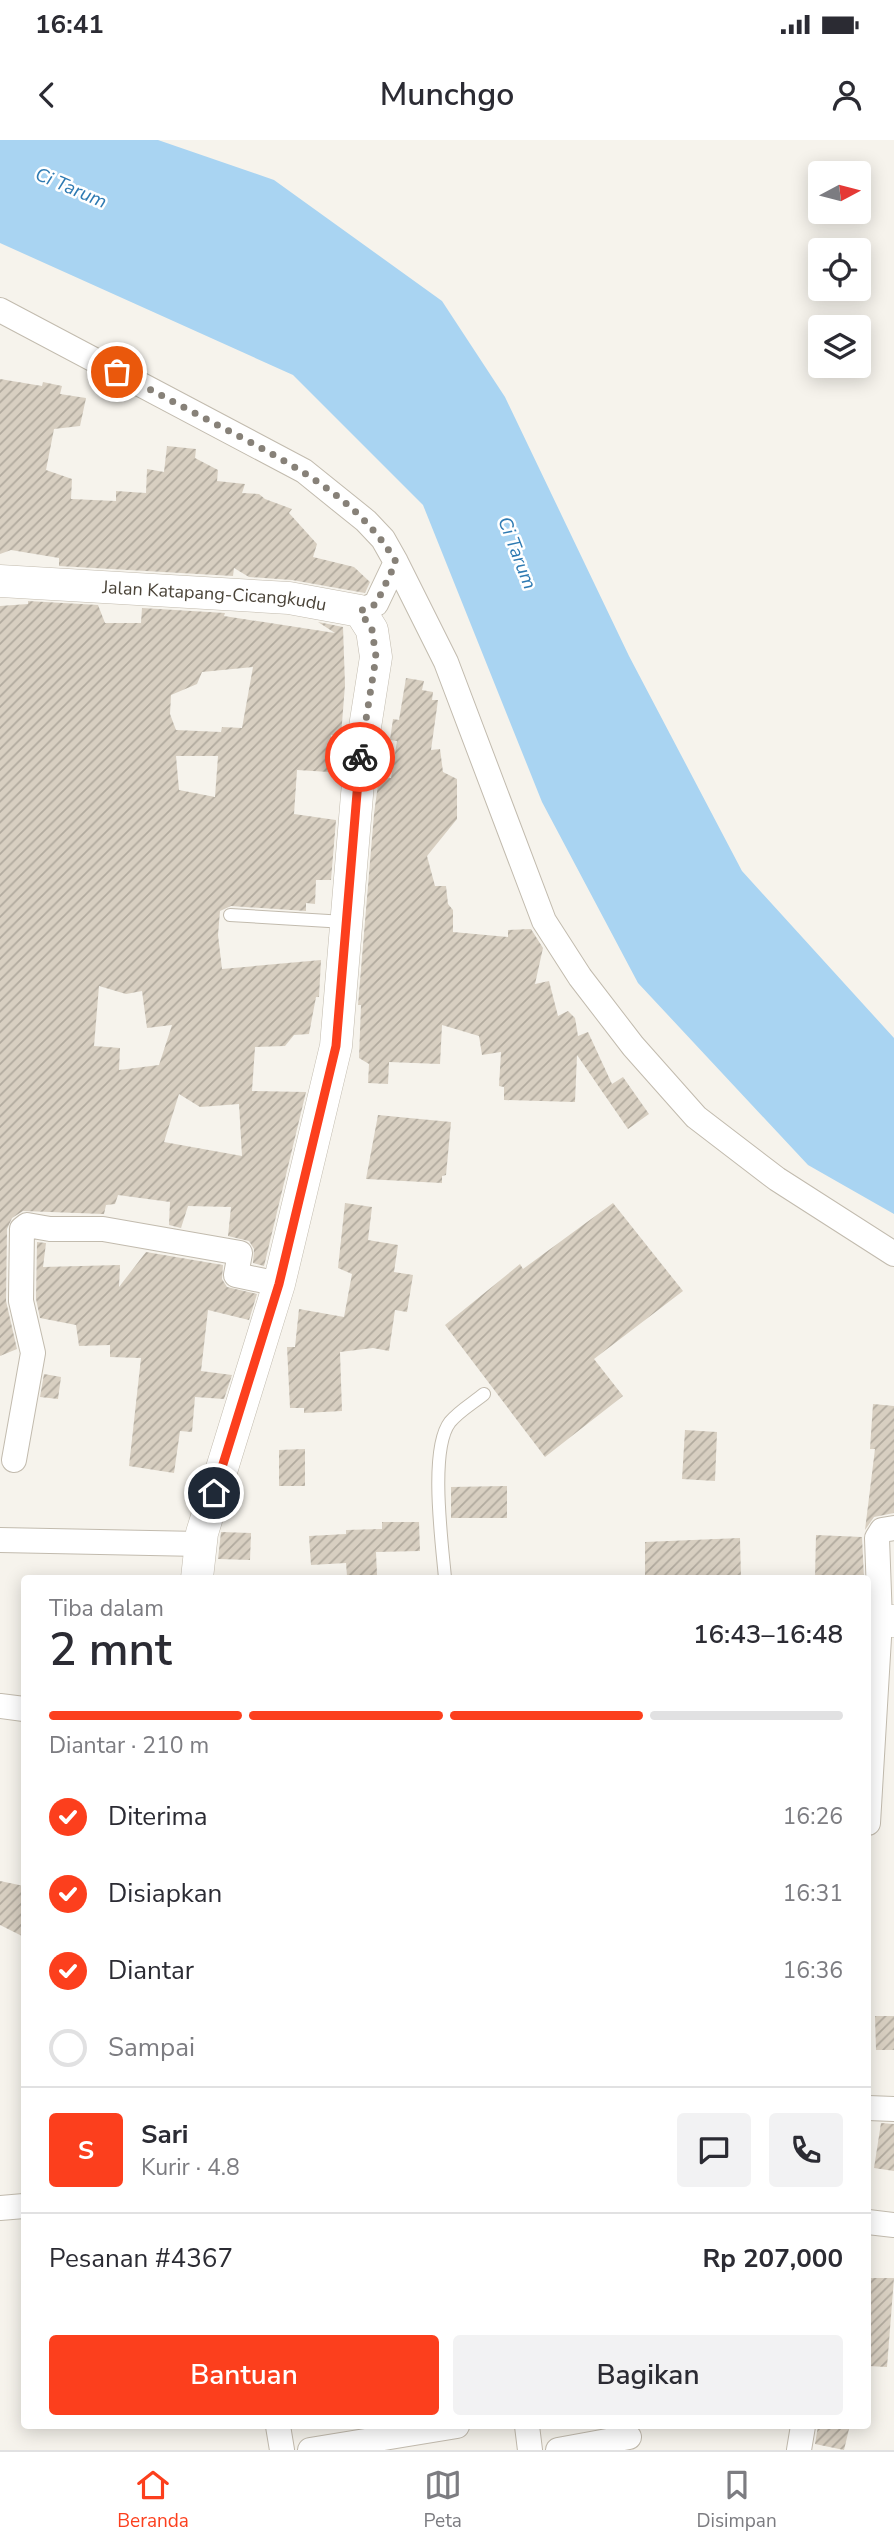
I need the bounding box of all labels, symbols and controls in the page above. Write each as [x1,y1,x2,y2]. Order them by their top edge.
text: 16:41 [35,7,104,42]
text: Munchgo [380,73,514,116]
icon: back [28,76,66,114]
icon: person [828,76,866,114]
water label: Ci Tarum [31,161,111,215]
north arrow [808,161,872,224]
map controls [808,161,871,378]
button: locate [808,238,871,301]
button: layers [808,315,871,378]
pin [87,342,147,402]
icon: bag [98,353,136,391]
water label: Ci Tarum [491,513,543,593]
street label: Jalan Katapang-Cicangkudu [101,575,329,617]
courier [325,722,395,792]
icon: bike [341,738,379,776]
pin [184,1463,244,1523]
icon: home [195,1474,233,1512]
text: Tiba dalam [49,1593,164,1624]
text: 16:43–16:48 [693,1617,843,1652]
text: 2 mnt [49,1618,172,1681]
text: Diantar · 210 m [49,1730,209,1761]
icon: check [49,1798,87,1836]
text: Diterima [108,1799,208,1834]
text: 16:26 [783,1801,843,1832]
icon: check [49,1875,87,1913]
text: Disiapkan [108,1876,222,1911]
text: 16:31 [783,1878,843,1909]
icon: check [49,1952,87,1990]
text: Diantar [108,1953,194,1988]
text: 16:36 [783,1955,843,1986]
text: Sampai [108,2030,195,2065]
button: chat [677,2113,751,2187]
button: phone [769,2113,843,2187]
text: Sari [141,2117,188,2152]
text: S [78,2133,94,2168]
text: Kurir · 4.8 [141,2152,240,2183]
text: Pesanan #4367 [49,2241,233,2276]
text: Rp 207,000 [702,2241,843,2276]
button: Bantuan [49,2335,439,2415]
button: Bagikan [453,2335,843,2415]
tab: Beranda [117,2466,189,2534]
tab: Peta [423,2466,462,2534]
tab: Disimpan [696,2466,777,2534]

